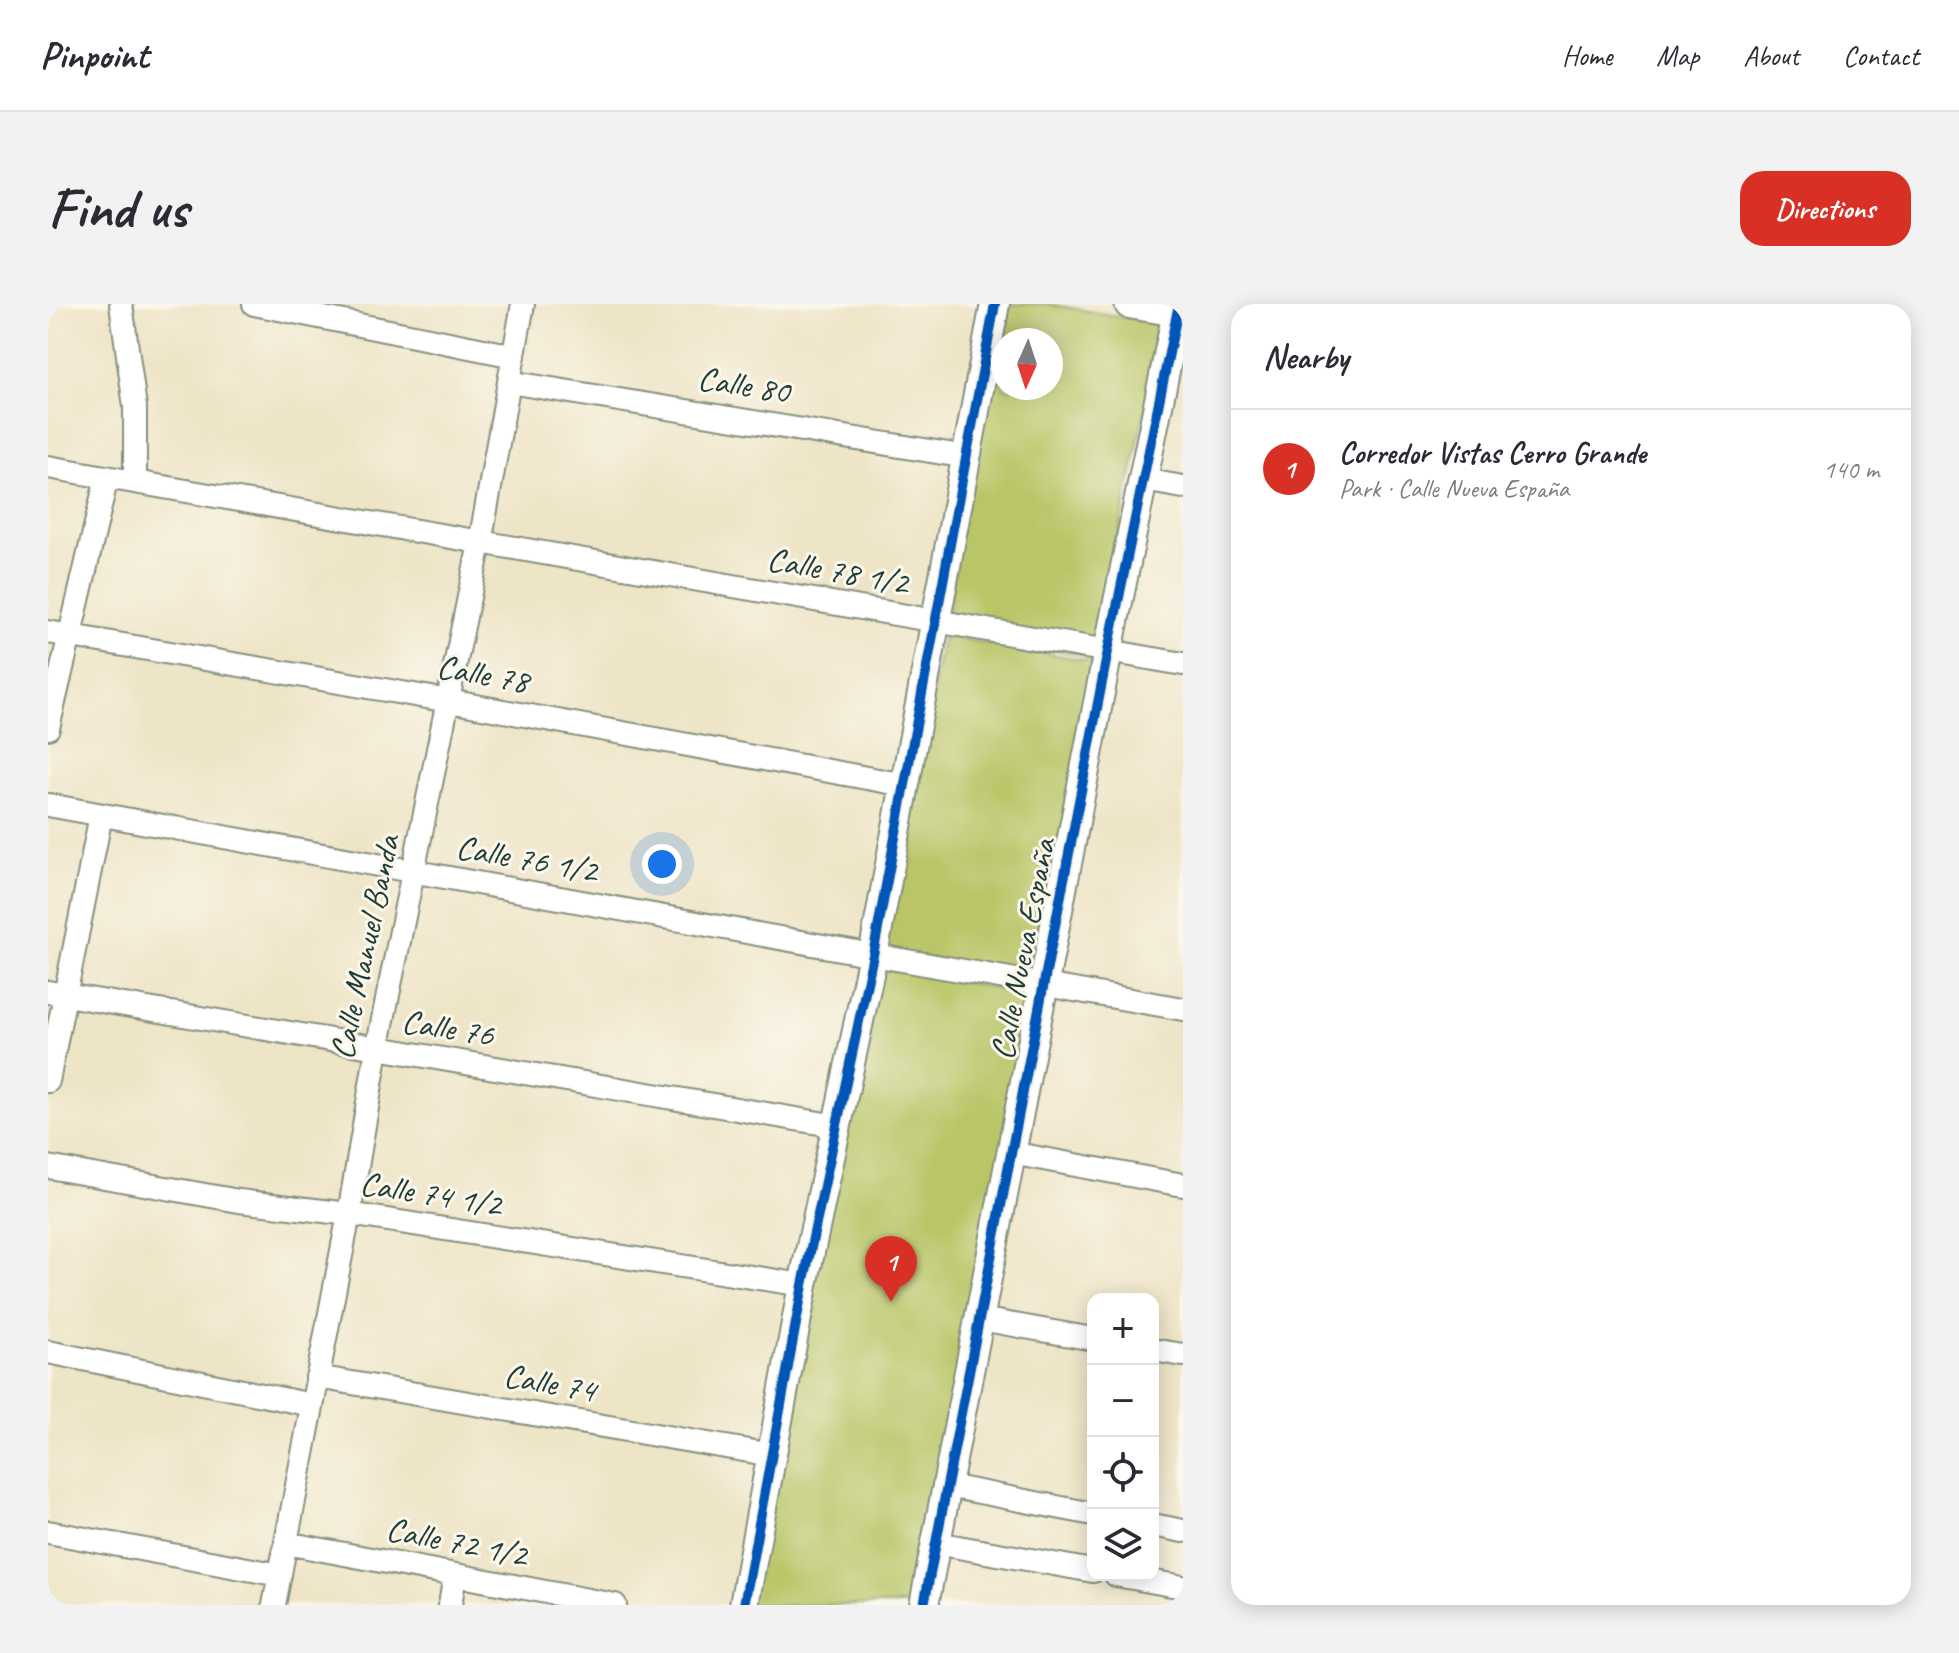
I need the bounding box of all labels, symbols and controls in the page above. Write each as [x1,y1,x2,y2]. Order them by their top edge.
text: Pinpoint [40,32,149,79]
text: Home [1562,38,1612,73]
text: Map [1656,38,1699,73]
text: About [1743,38,1799,73]
text: Contact [1843,38,1919,73]
button: Directions [1740,171,1911,246]
text: Find us [48,173,188,244]
north arrow [991,328,1063,400]
text: Nearby [1263,335,1349,378]
street label: Calle 80 [695,356,796,413]
text: Corredor Vistas Cerro Grande [1339,434,1646,472]
text: 1 [1283,453,1295,486]
text: 140 m [1823,453,1879,486]
text: Park · Calle Nueva España [1339,472,1569,505]
street label: Calle 78 1/2 [764,537,914,604]
street label: Calle 78 [434,644,536,703]
street label: Calle 76 1/2 [453,825,603,892]
street label: Calle Manuel Banda [320,829,410,1063]
street label: Calle Nueva España [980,833,1065,1063]
your location [642,844,682,884]
street label: Calle 76 [399,999,499,1056]
street label: Calle 74 1/2 [357,1161,507,1226]
pin: 1 [865,1236,917,1302]
map controls [1087,1293,1159,1581]
button: + [1087,1293,1159,1365]
street label: Calle 74 [501,1353,603,1412]
button: − [1087,1365,1159,1437]
button: locate [1087,1437,1159,1509]
street label: Calle 72 1/2 [383,1507,534,1577]
button: layers [1087,1509,1159,1581]

